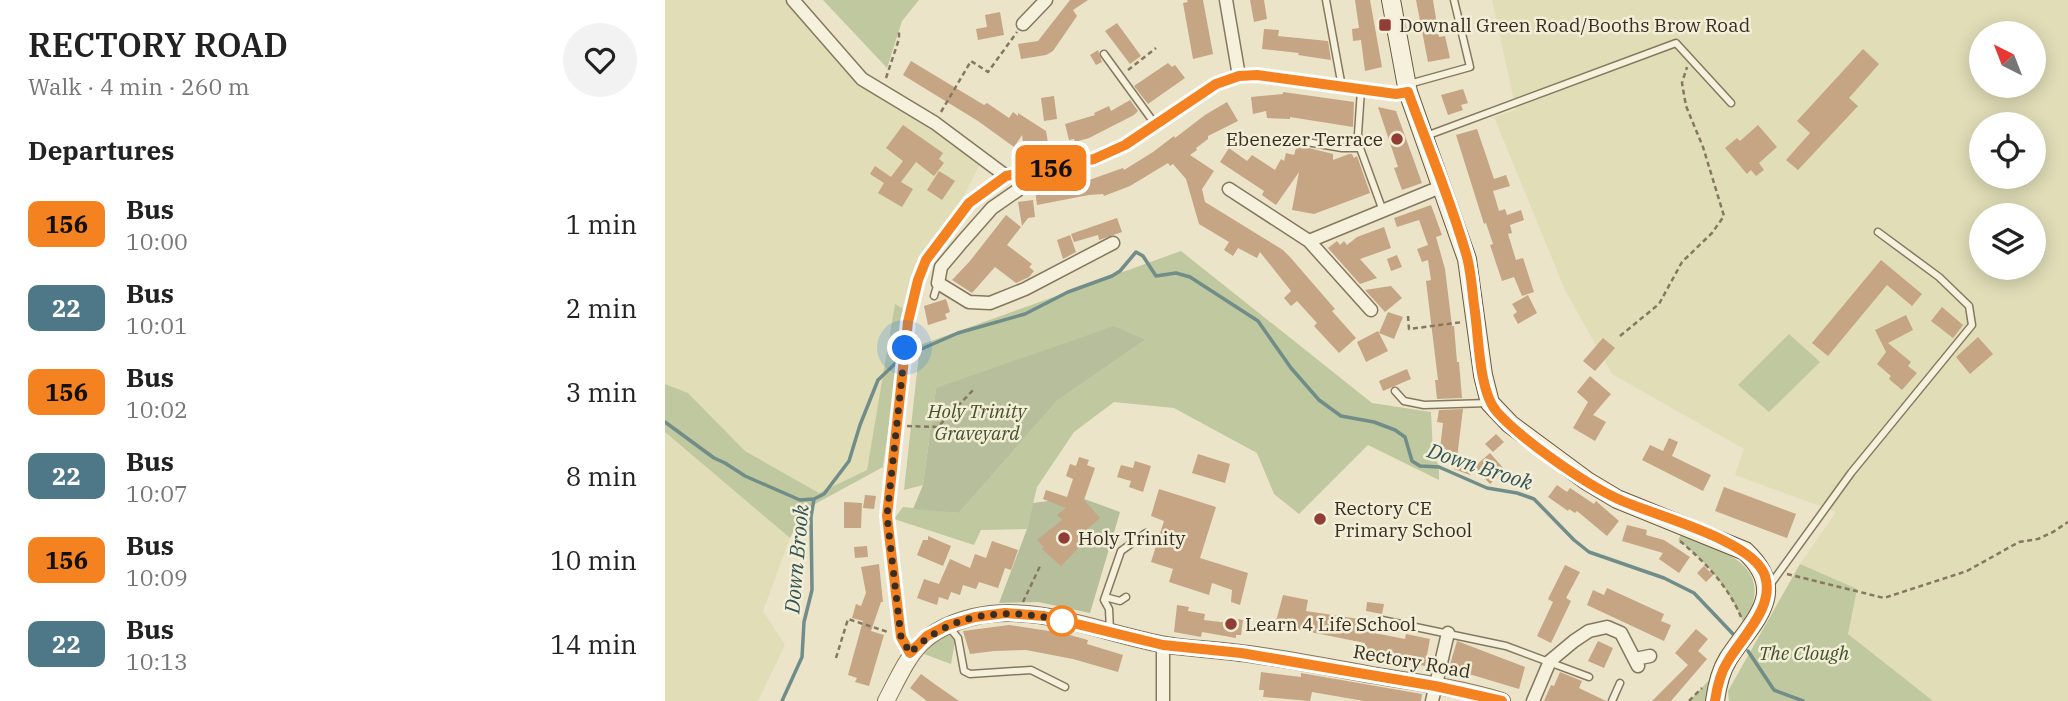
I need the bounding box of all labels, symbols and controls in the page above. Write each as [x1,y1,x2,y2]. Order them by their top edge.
place label: Downall Green Road/Booths Brow Road [1399,13,1750,37]
marker: Downall Green Road/Booths Brow Road [1377,17,1393,33]
north arrow [1969,21,2046,98]
map controls [1969,21,2046,280]
text: RECTORY ROAD [28,23,288,66]
button: heart [563,23,637,97]
text: Walk · 4 min · 260 m [28,71,250,101]
button: locate [1969,112,2046,189]
place label: Ebenezer Terrace [1226,127,1383,151]
marker: Ebenezer Terrace [1389,131,1405,147]
text: Departures [28,133,174,167]
line badge: 156 [1011,145,1091,191]
text: 156 [1029,152,1073,184]
text: Bus [126,192,174,226]
button: layers [1969,203,2046,280]
text: 1 min [566,207,637,241]
text: 156 [45,208,88,240]
text: 10:00 [126,226,188,256]
text: Bus [126,276,174,310]
text: 2 min [566,291,637,325]
text: 22 [52,292,81,324]
text: 10:01 [126,310,188,340]
your location [887,330,922,365]
text: Bus [126,360,174,394]
text: 3 min [566,375,637,409]
text: 156 [45,376,88,408]
text: 10:02 [126,394,188,424]
park label: Holy Trinity Graveyard [927,399,1028,445]
water label: Down Brook [1423,436,1537,497]
text: Bus [126,444,174,478]
text: 8 min [566,459,637,493]
text: 22 [52,460,81,492]
text: 10:07 [126,478,188,508]
place label: Rectory CE Primary School [1334,496,1473,542]
water label: Down Brook [777,502,815,616]
marker: Rectory CE Primary School [1312,511,1328,527]
place label: Holy Trinity [1078,526,1186,550]
text: Bus [126,528,174,562]
marker: Holy Trinity [1056,530,1072,546]
text: 10 min [550,543,637,577]
text: 156 [45,544,88,576]
text: 10:09 [126,562,188,592]
unlabelled marker [1047,606,1077,636]
text: Bus [126,612,174,646]
place label: Learn 4 Life School [1245,612,1417,636]
marker: Learn 4 Life School [1223,616,1239,632]
text: 14 min [550,627,637,661]
text: 22 [52,628,81,660]
street label: Rectory Road [1351,639,1473,683]
park label: The Clough [1759,641,1850,665]
text: 10:13 [126,646,188,676]

